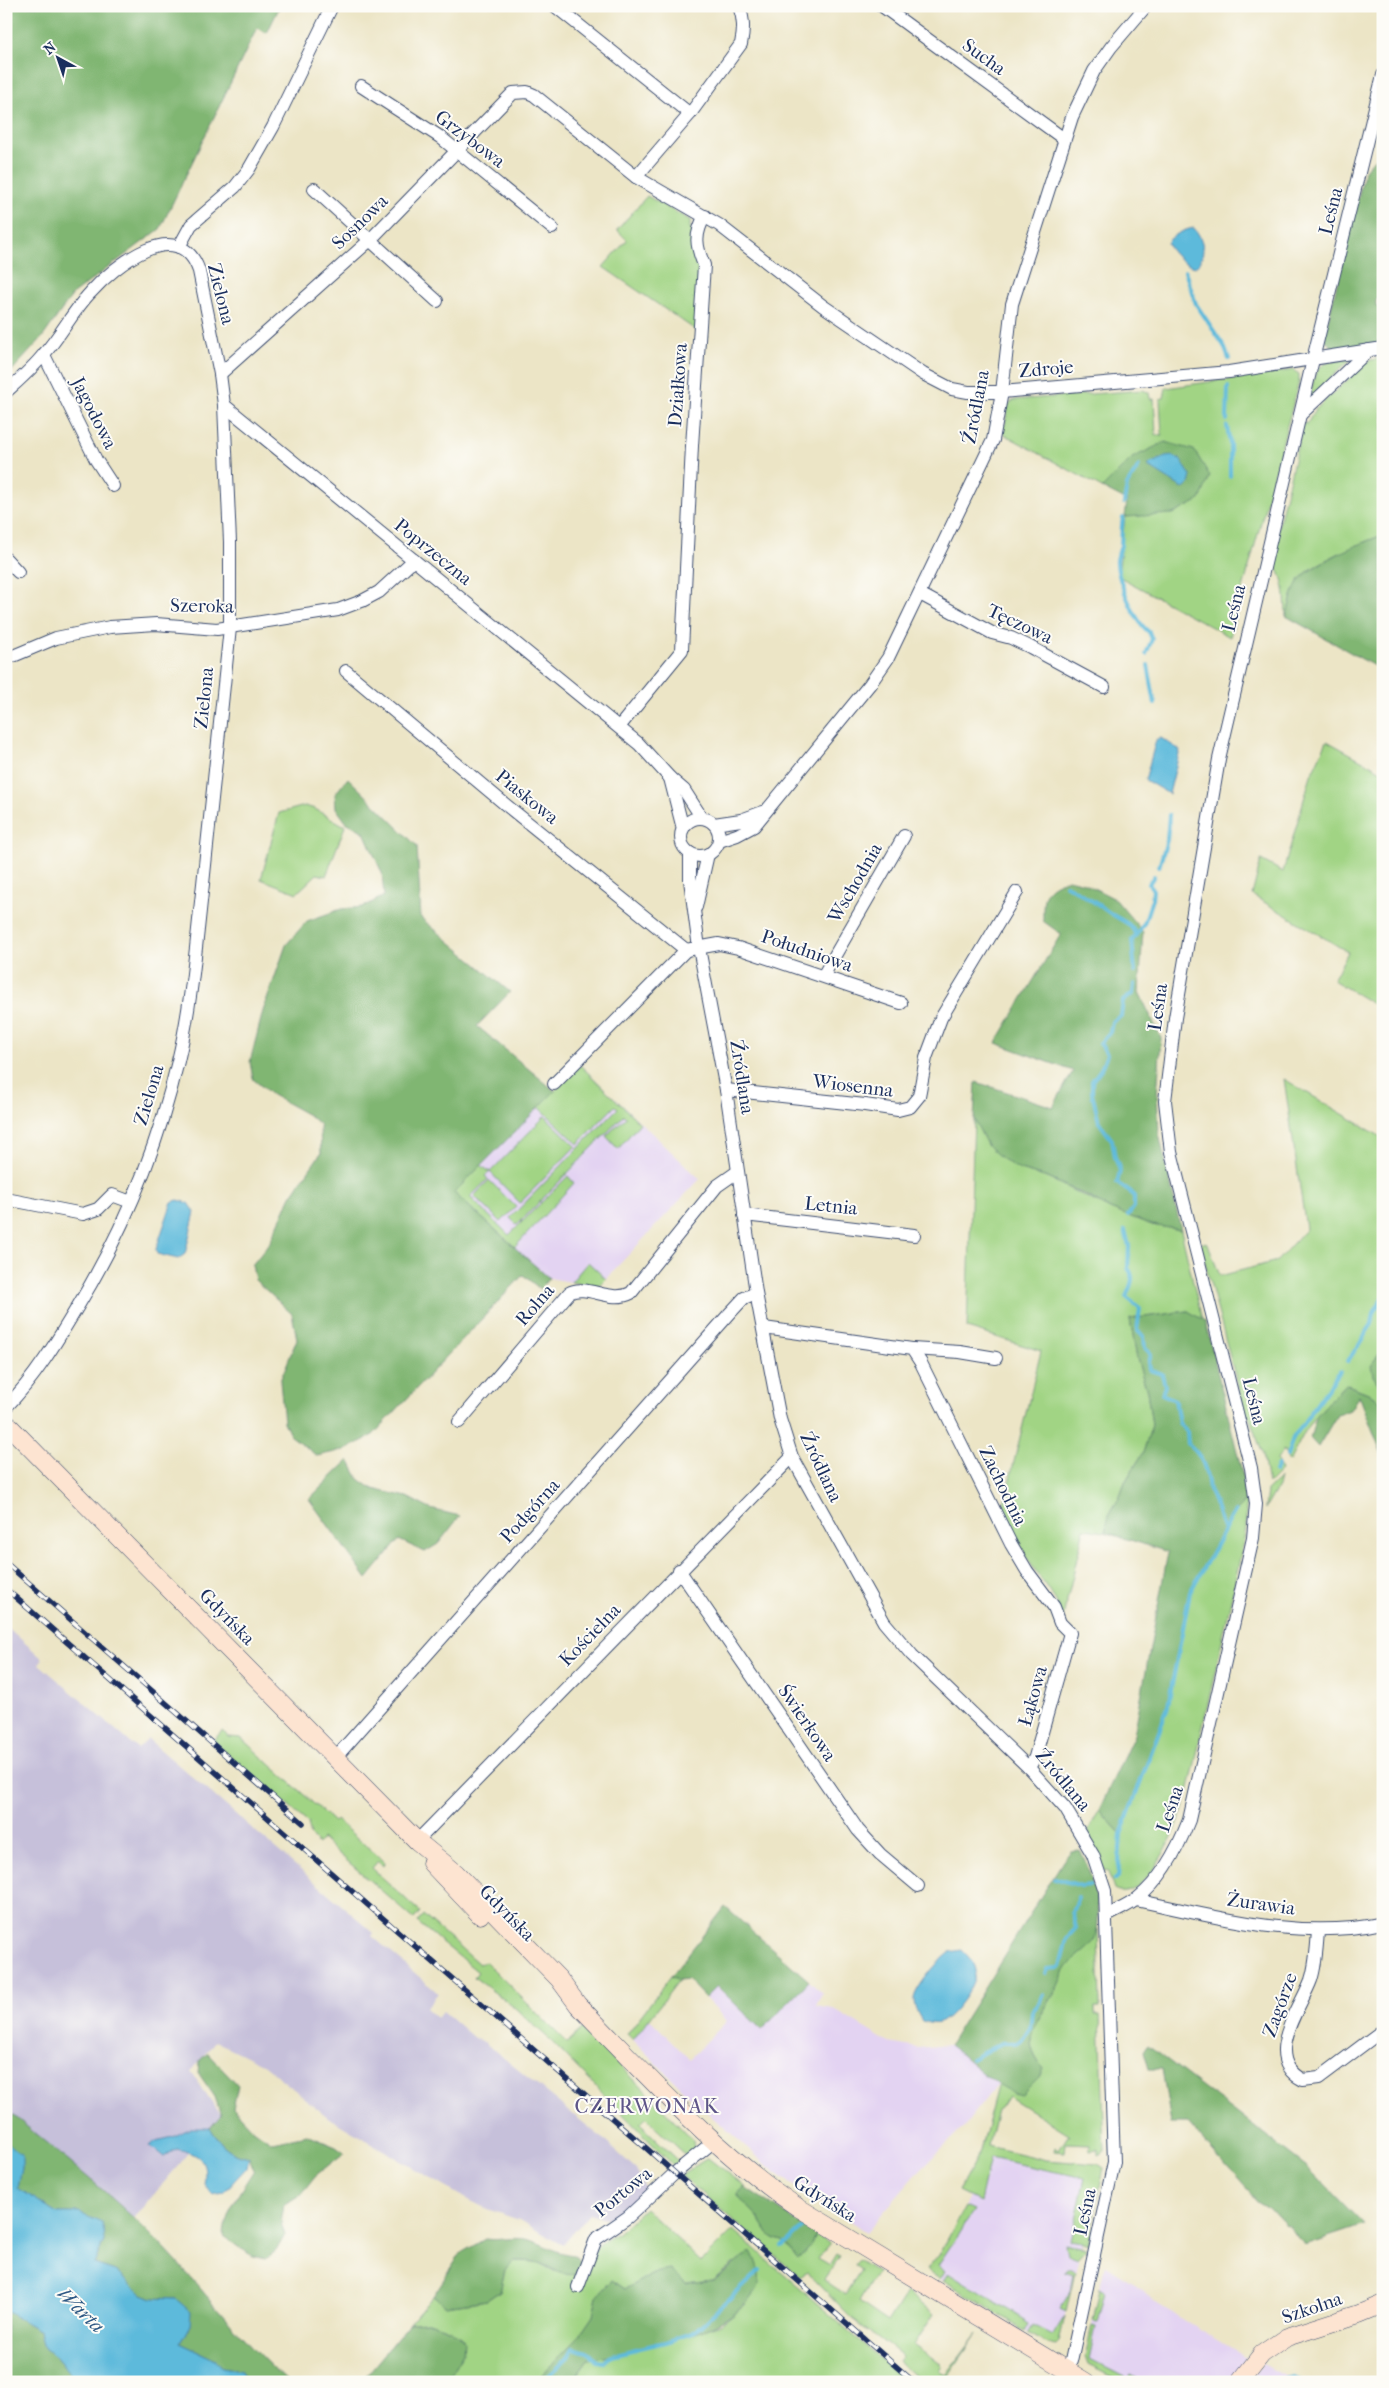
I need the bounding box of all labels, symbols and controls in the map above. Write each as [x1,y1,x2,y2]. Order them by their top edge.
north arrow [32,32,82,82]
street label: Sucha [958,34,1010,80]
text: N [40,38,60,58]
street label: Grzybowa [431,106,510,173]
street label: Leśna [1315,185,1348,237]
street label: Sosnowa [327,190,393,254]
street label: Zielona [203,261,239,327]
street label: Działkowa [664,342,692,428]
street label: Zdroje [1018,356,1074,382]
street label: Źródlana [958,368,994,446]
street label: Jagodowa [66,372,122,453]
street label: Poprzeczna [390,514,476,590]
street label: Leśna [1218,582,1251,634]
street label: Szeroka [170,594,234,618]
street label: Tęczowa [984,599,1056,649]
street label: Zielona [190,666,218,730]
street label: Piaskowa [491,765,563,829]
street label: Wschodnia [823,839,887,928]
street label: Południowa [758,925,856,977]
street label: Leśna [1144,982,1172,1032]
street label: Źródlana [725,1038,759,1116]
street label: Zielona [129,1062,169,1128]
street label: Wiosenna [811,1070,895,1102]
street label: Letnia [803,1192,859,1220]
street label: Rolna [511,1279,559,1330]
street label: Leśna [1238,1375,1271,1427]
street label: Źródlana [795,1429,847,1506]
street label: Zachodnia [974,1443,1032,1530]
street label: Podgórna [496,1474,565,1548]
street label: Gdyńska [195,1584,259,1650]
street label: Kościelna [555,1599,625,1671]
street label: Łąkowa [1014,1663,1052,1729]
street label: Świerkowa [773,1680,842,1766]
street label: Źródlana [1031,1744,1096,1816]
street label: Leśna [1152,1783,1188,1835]
street label: Gdyńska [475,1880,539,1946]
street label: Żurawia [1226,1888,1297,1920]
street label: Zagórze [1258,1970,1302,2040]
district label: CZERWONAK [574,2094,720,2118]
street label: Portowa [590,2162,656,2222]
street label: Gdyńska [789,2171,861,2227]
street label: Leśna [1069,2186,1101,2238]
water label: Warta [53,2282,109,2338]
street label: Szkolna [1279,2287,1345,2329]

